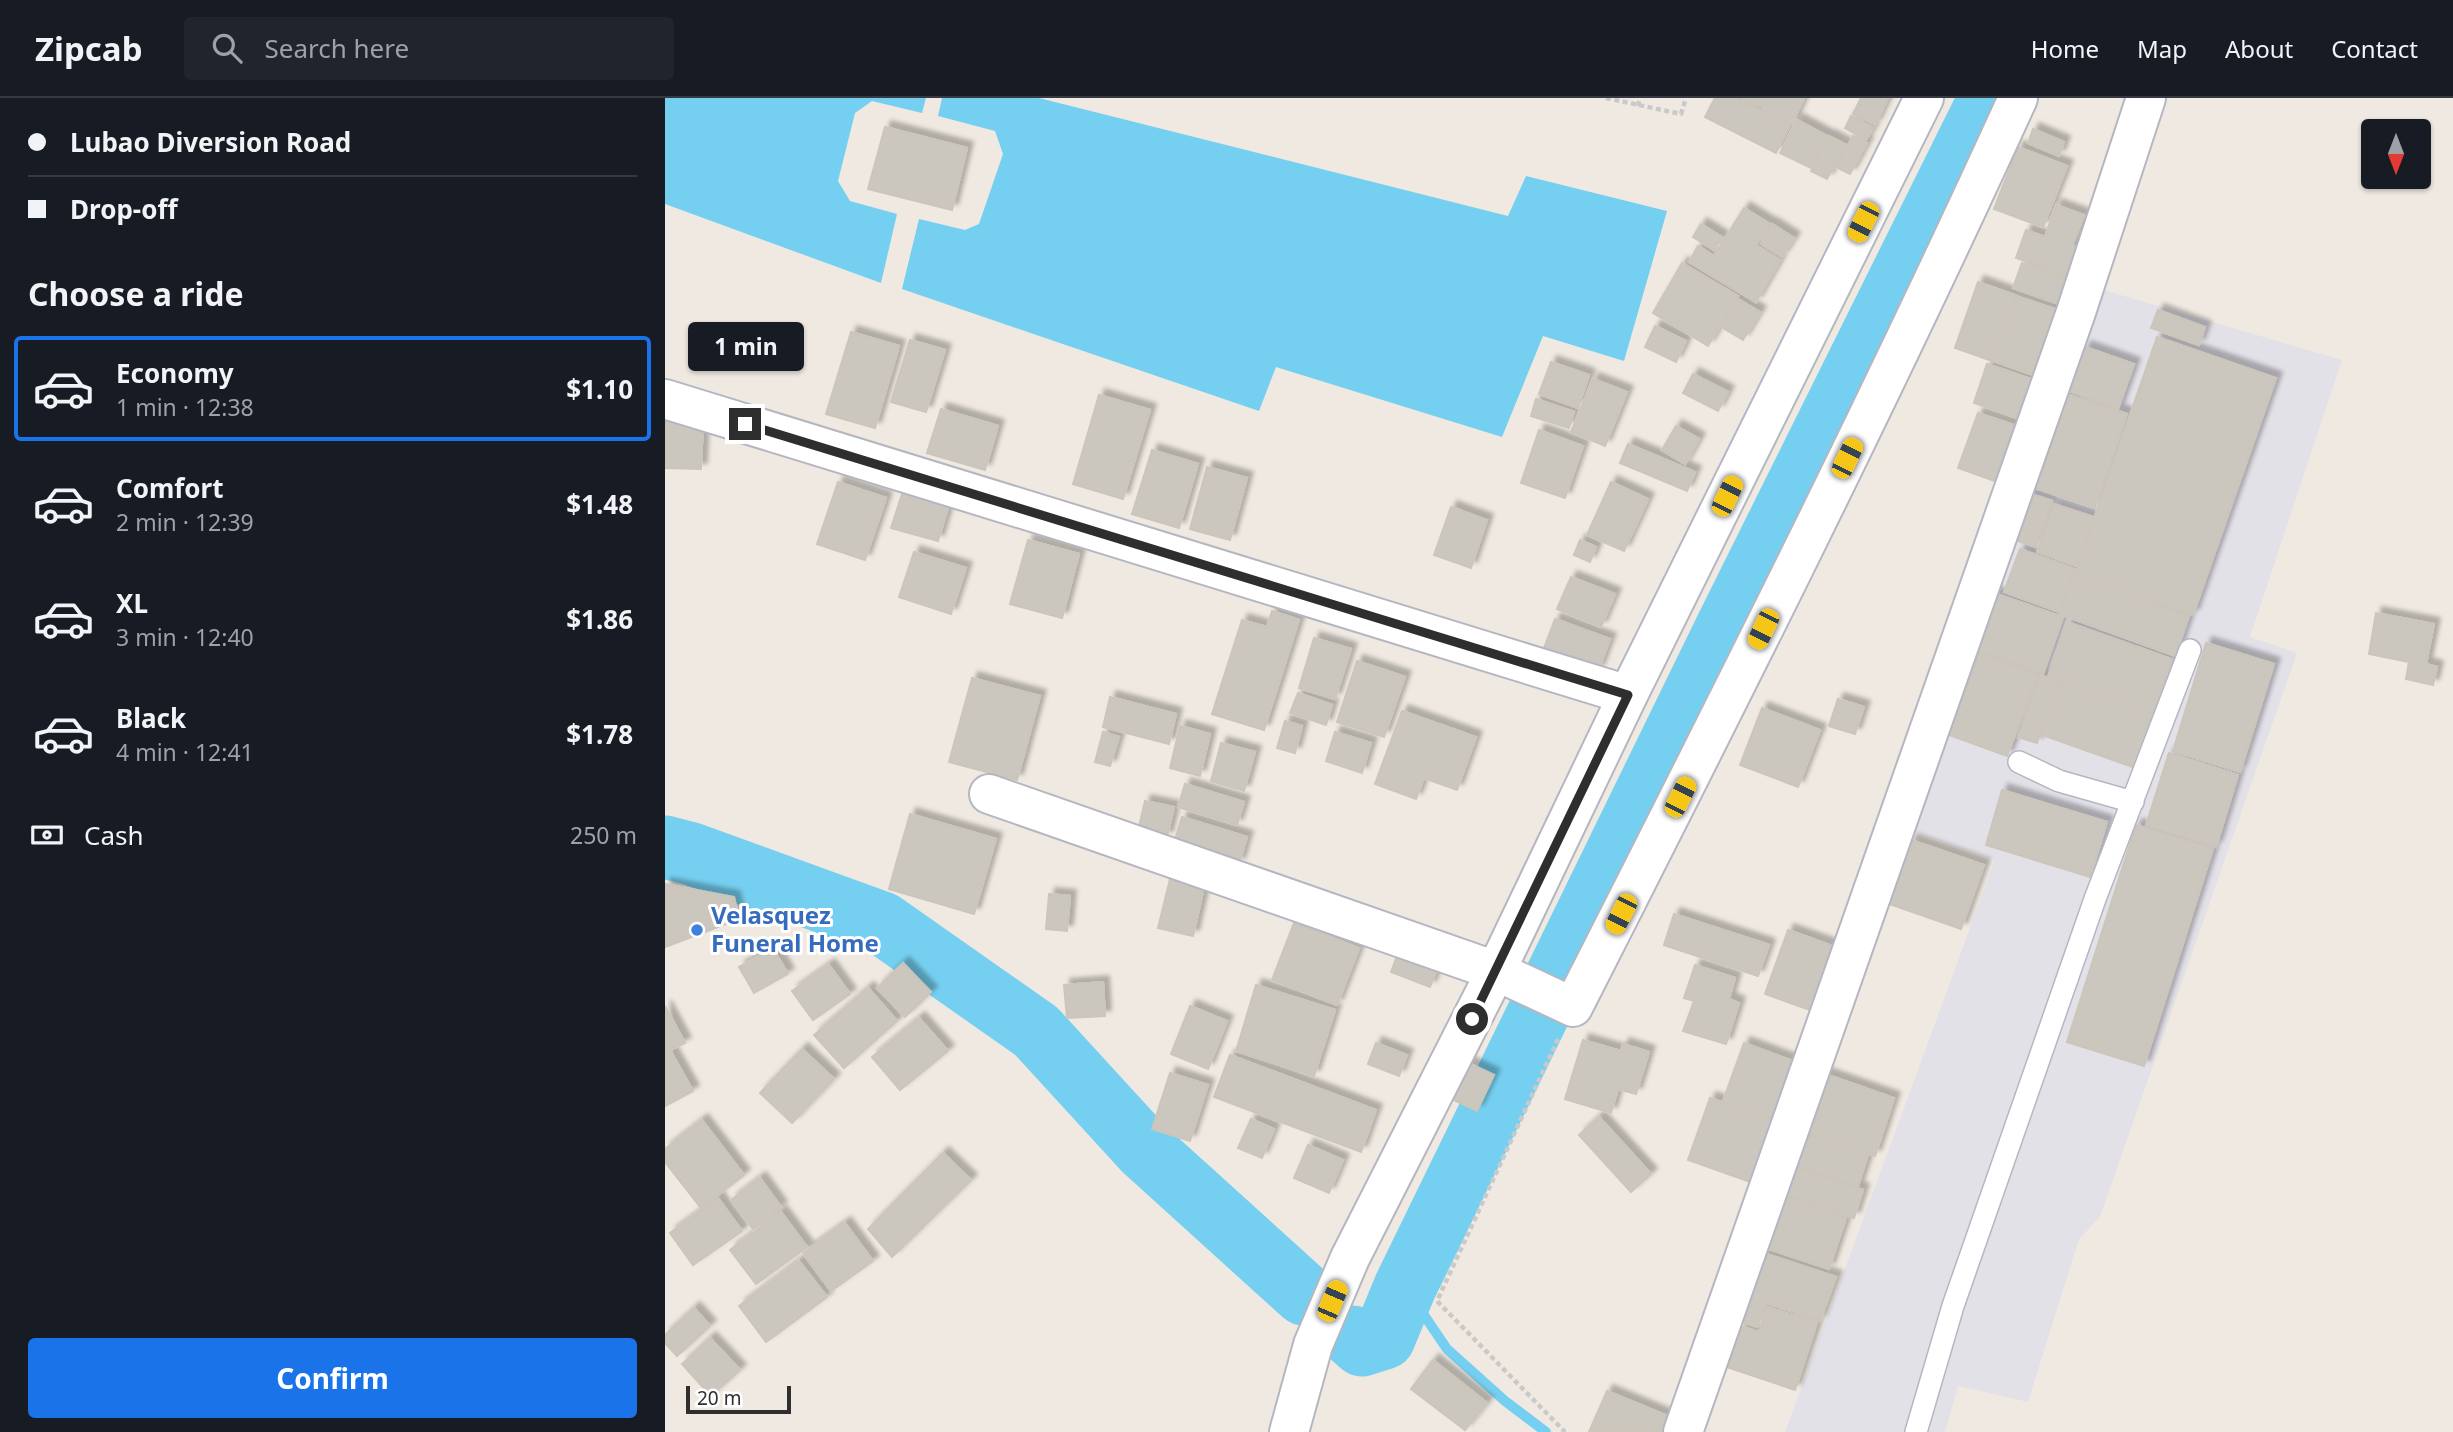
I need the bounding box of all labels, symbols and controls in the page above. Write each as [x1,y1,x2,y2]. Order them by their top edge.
search box [184,17,674,80]
text: Zipcab [35,26,142,71]
icon: search [208,29,246,67]
text: Search here [264,30,409,66]
text: Home [2031,32,2099,65]
text: Map [2137,32,2187,65]
text: About [2225,32,2293,65]
text: Contact [2331,32,2418,65]
north arrow [2361,119,2431,189]
map controls [2361,119,2431,189]
text: Lubao Diversion Road [70,124,351,160]
text: Drop-off [70,191,177,227]
car [1845,199,1882,245]
text: Choose a ride [28,272,244,315]
callout: 1 min [687,322,803,372]
text: 1 min [714,330,778,362]
text: Economy [116,355,234,391]
icon: car [32,357,95,420]
text: $1.10 [566,371,633,407]
text: 1 min · 12:38 [116,391,254,423]
route end [729,408,761,440]
car [1829,435,1866,481]
text: Comfort [116,470,224,506]
icon: car [32,472,95,535]
car [1709,473,1746,519]
text: $1.48 [566,486,633,522]
text: 2 min · 12:39 [116,506,254,538]
text: XL [116,585,148,621]
icon: car [32,587,95,650]
text: $1.86 [566,601,633,637]
car [1745,606,1782,652]
text: 3 min · 12:40 [116,621,254,653]
text: Black [116,700,186,736]
icon: car [32,702,95,765]
text: $1.78 [566,716,633,752]
text: 4 min · 12:41 [116,736,254,768]
car [1662,774,1699,820]
icon: cash [28,816,66,854]
text: Cash [84,817,144,853]
text: 250 m [570,819,637,851]
car [1603,891,1640,937]
place label: Velasquez Funeral Home [711,898,879,959]
marker: Velasquez Funeral Home [689,922,705,938]
route start [1456,1003,1488,1035]
car [1315,1278,1350,1324]
button: Confirm [28,1338,637,1418]
scale bar [686,1383,791,1415]
text: 20 m [697,1385,741,1411]

